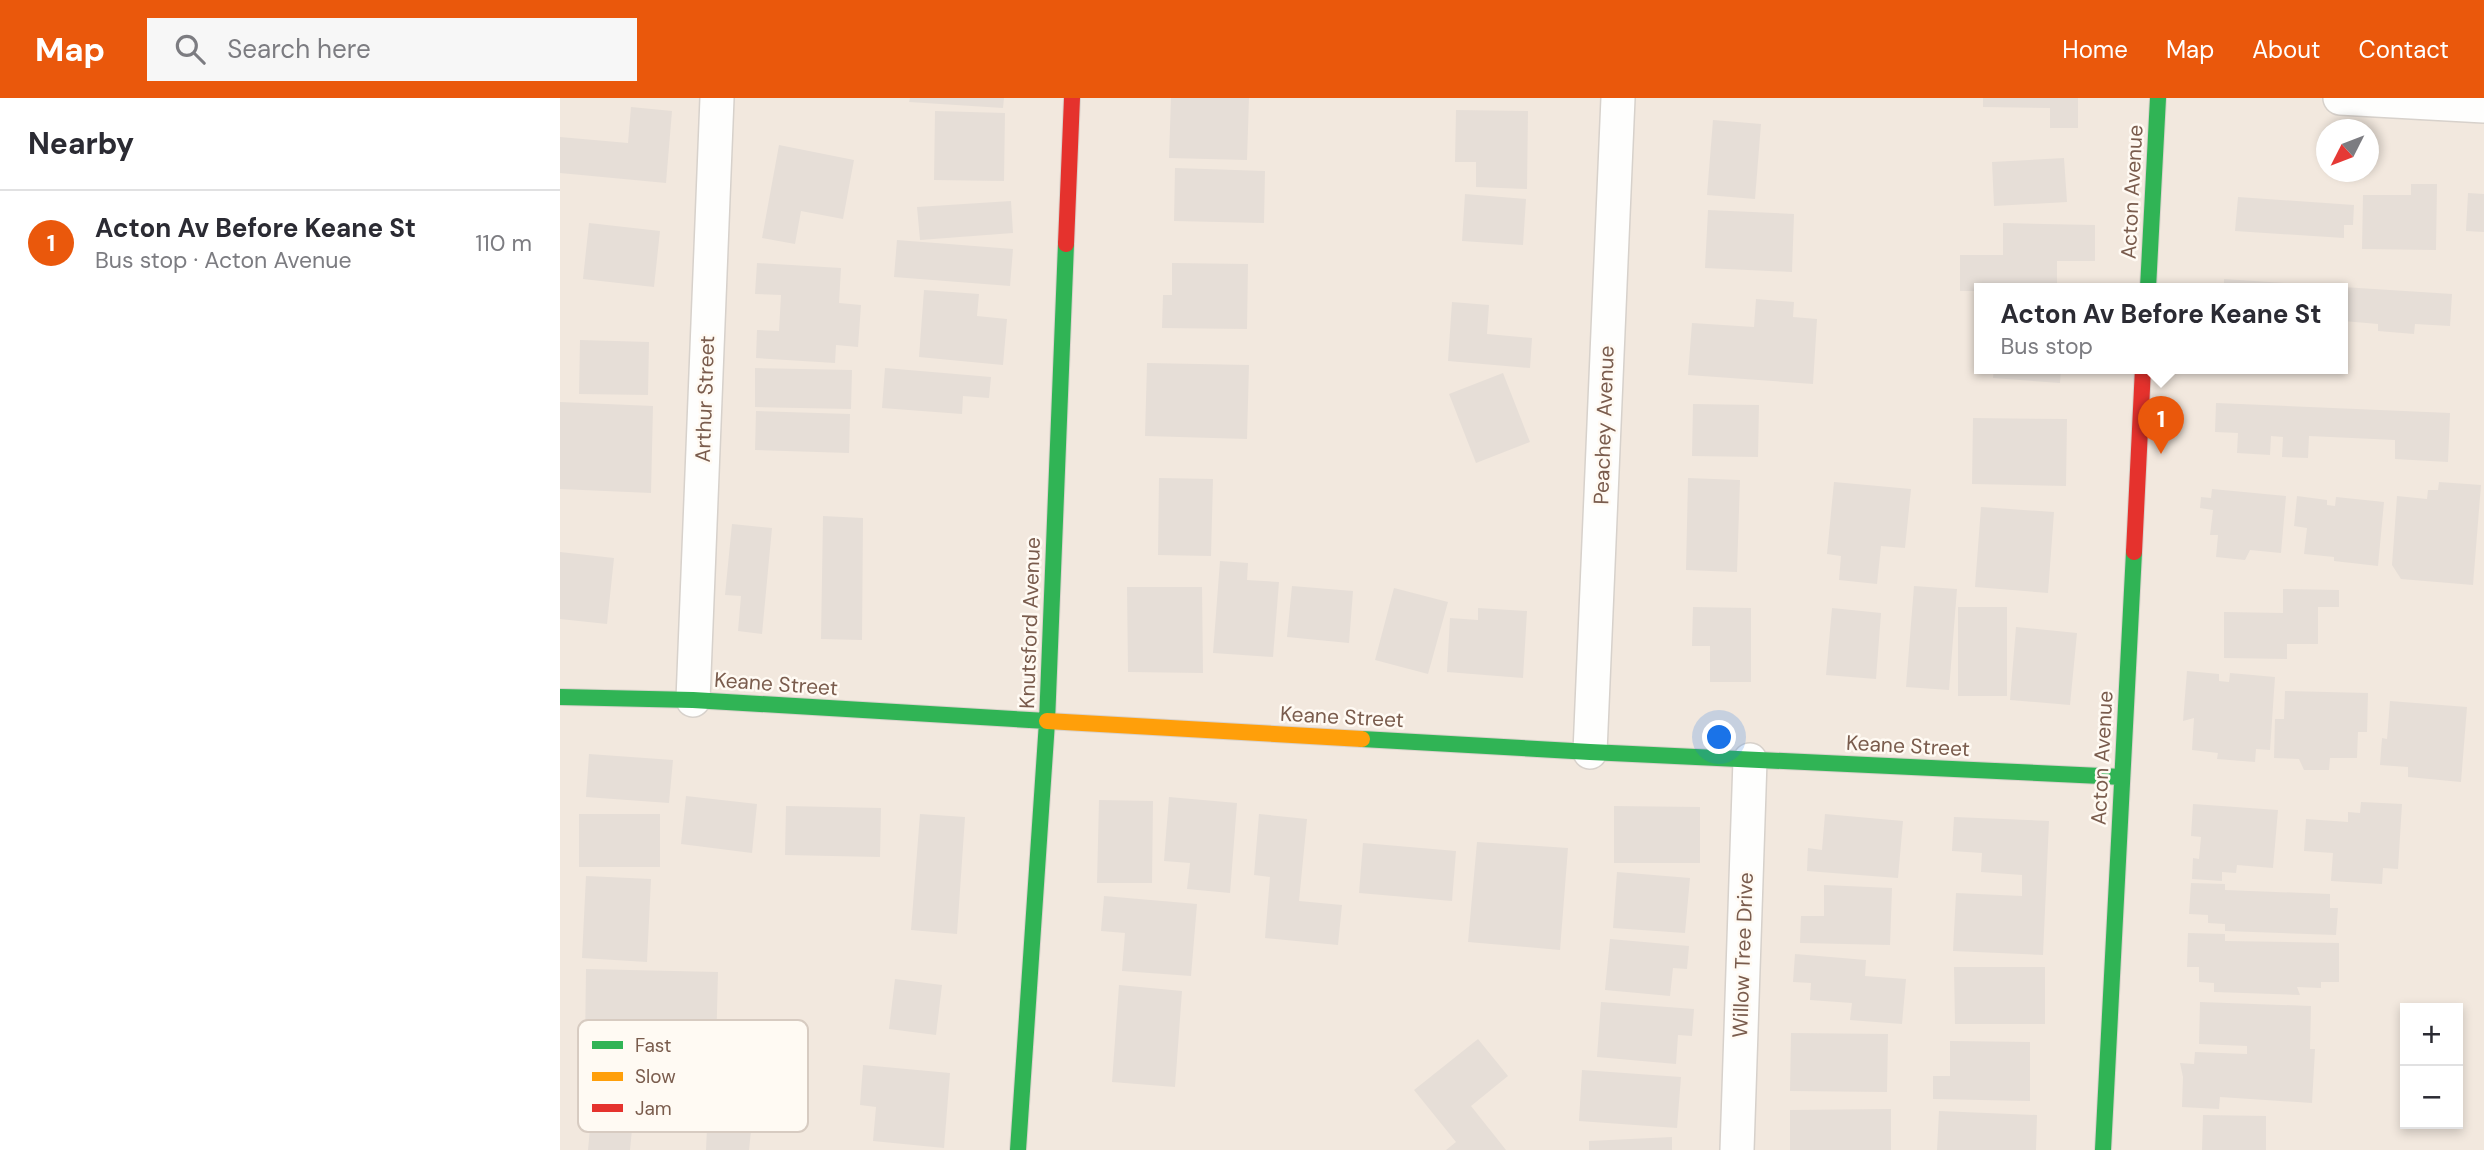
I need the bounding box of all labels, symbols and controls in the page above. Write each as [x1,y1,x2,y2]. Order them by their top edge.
search box [147,18,637,81]
text: Map [35,28,105,71]
icon: search [171,30,209,68]
text: Search here [227,32,371,66]
text: Home [2062,34,2128,65]
text: Map [2166,34,2214,65]
text: About [2252,34,2321,65]
text: Contact [2359,34,2449,65]
north arrow [2316,119,2379,182]
text: Nearby [28,124,134,163]
street label: Acton Avenue [2115,124,2150,260]
text: Acton Av Before Keane St [95,211,416,245]
text: 1 [47,228,55,258]
text: 110 m [475,228,532,258]
text: Bus stop · Acton Avenue [95,245,352,275]
popup [1974,283,2348,374]
text: Acton Av Before Keane St [2000,297,2322,331]
text: Bus stop [2000,331,2093,361]
street label: Arthur Street [689,335,721,463]
street label: Peachey Avenue [1587,345,1621,505]
pin: 1 [2138,396,2184,454]
street label: Knutsford Avenue [1013,537,1047,709]
street label: Keane Street [713,666,839,702]
street label: Acton Avenue [2085,690,2120,826]
street label: Keane Street [1279,700,1405,734]
your location [1702,720,1736,754]
street label: Keane Street [1845,729,1971,763]
street label: Willow Tree Drive [1726,872,1760,1038]
map controls [2400,1003,2463,1129]
button: + [2400,1003,2463,1066]
legend [578,1020,808,1132]
text: Fast [635,1033,671,1058]
text: Slow [635,1064,676,1089]
button: − [2400,1066,2463,1129]
text: Jam [635,1096,672,1121]

